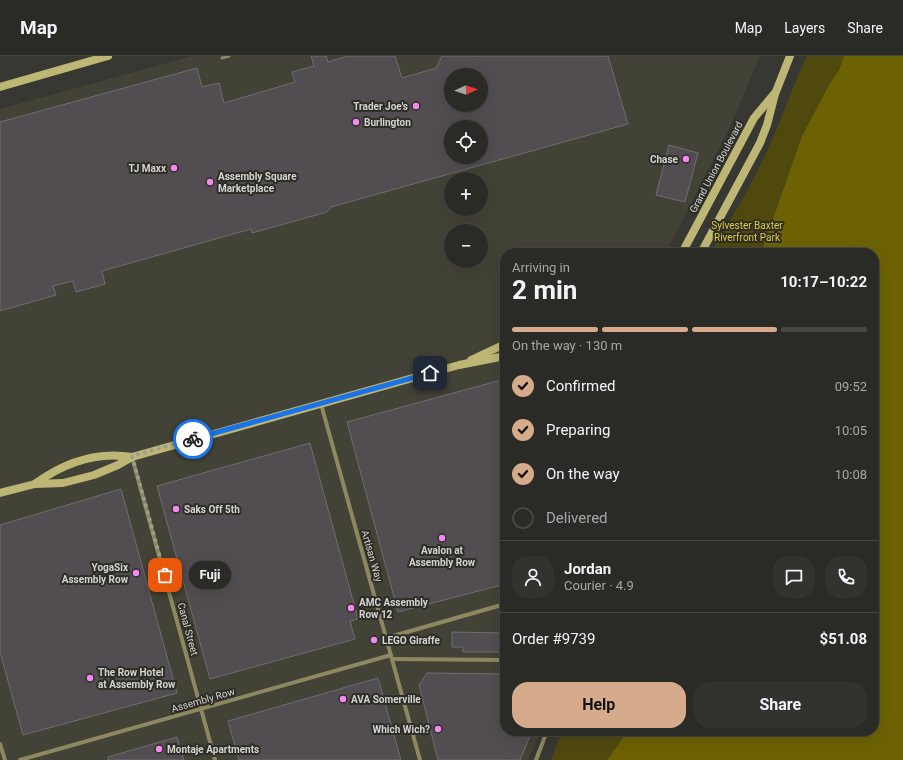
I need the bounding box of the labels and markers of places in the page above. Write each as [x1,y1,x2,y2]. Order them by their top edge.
place label: Trader Joe's [353,101,408,112]
marker: Trader Joe's [411,101,421,111]
marker: Burlington [351,117,361,127]
place label: Burlington [364,117,411,128]
place label: Chase [650,154,679,165]
marker: Chase [681,154,691,164]
place label: TJ Maxx [129,163,167,174]
marker: TJ Maxx [169,163,179,173]
place label: Assembly Square Marketplace [218,171,297,194]
marker: Assembly Square Marketplace [205,177,215,187]
pin [413,356,447,390]
marker: Saks Off 5th [171,504,181,514]
place label: Saks Off 5th [184,504,240,515]
marker: Avalon at Assembly Row [437,533,447,543]
place label: Avalon at Assembly Row [409,545,476,568]
pin [148,558,182,592]
callout: Fuji [189,561,231,589]
place label: YogaSix Assembly Row [62,562,129,585]
marker: YogaSix Assembly Row [131,568,141,578]
place label: AMC Assembly Row 12 [359,597,429,620]
marker: AMC Assembly Row 12 [346,603,356,613]
marker: LEGO Giraffe [369,635,379,645]
place label: LEGO Giraffe [382,635,441,646]
place label: The Row Hotel at Assembly Row [98,667,176,690]
marker: The Row Hotel at Assembly Row [85,673,95,683]
marker: AVA Somerville [338,694,348,704]
place label: AVA Somerville [351,694,421,705]
place label: Which Wich? [373,724,430,735]
marker: Which Wich? [433,724,443,734]
marker: Montaje Apartments [154,744,164,754]
place label: Montaje Apartments [167,744,259,755]

